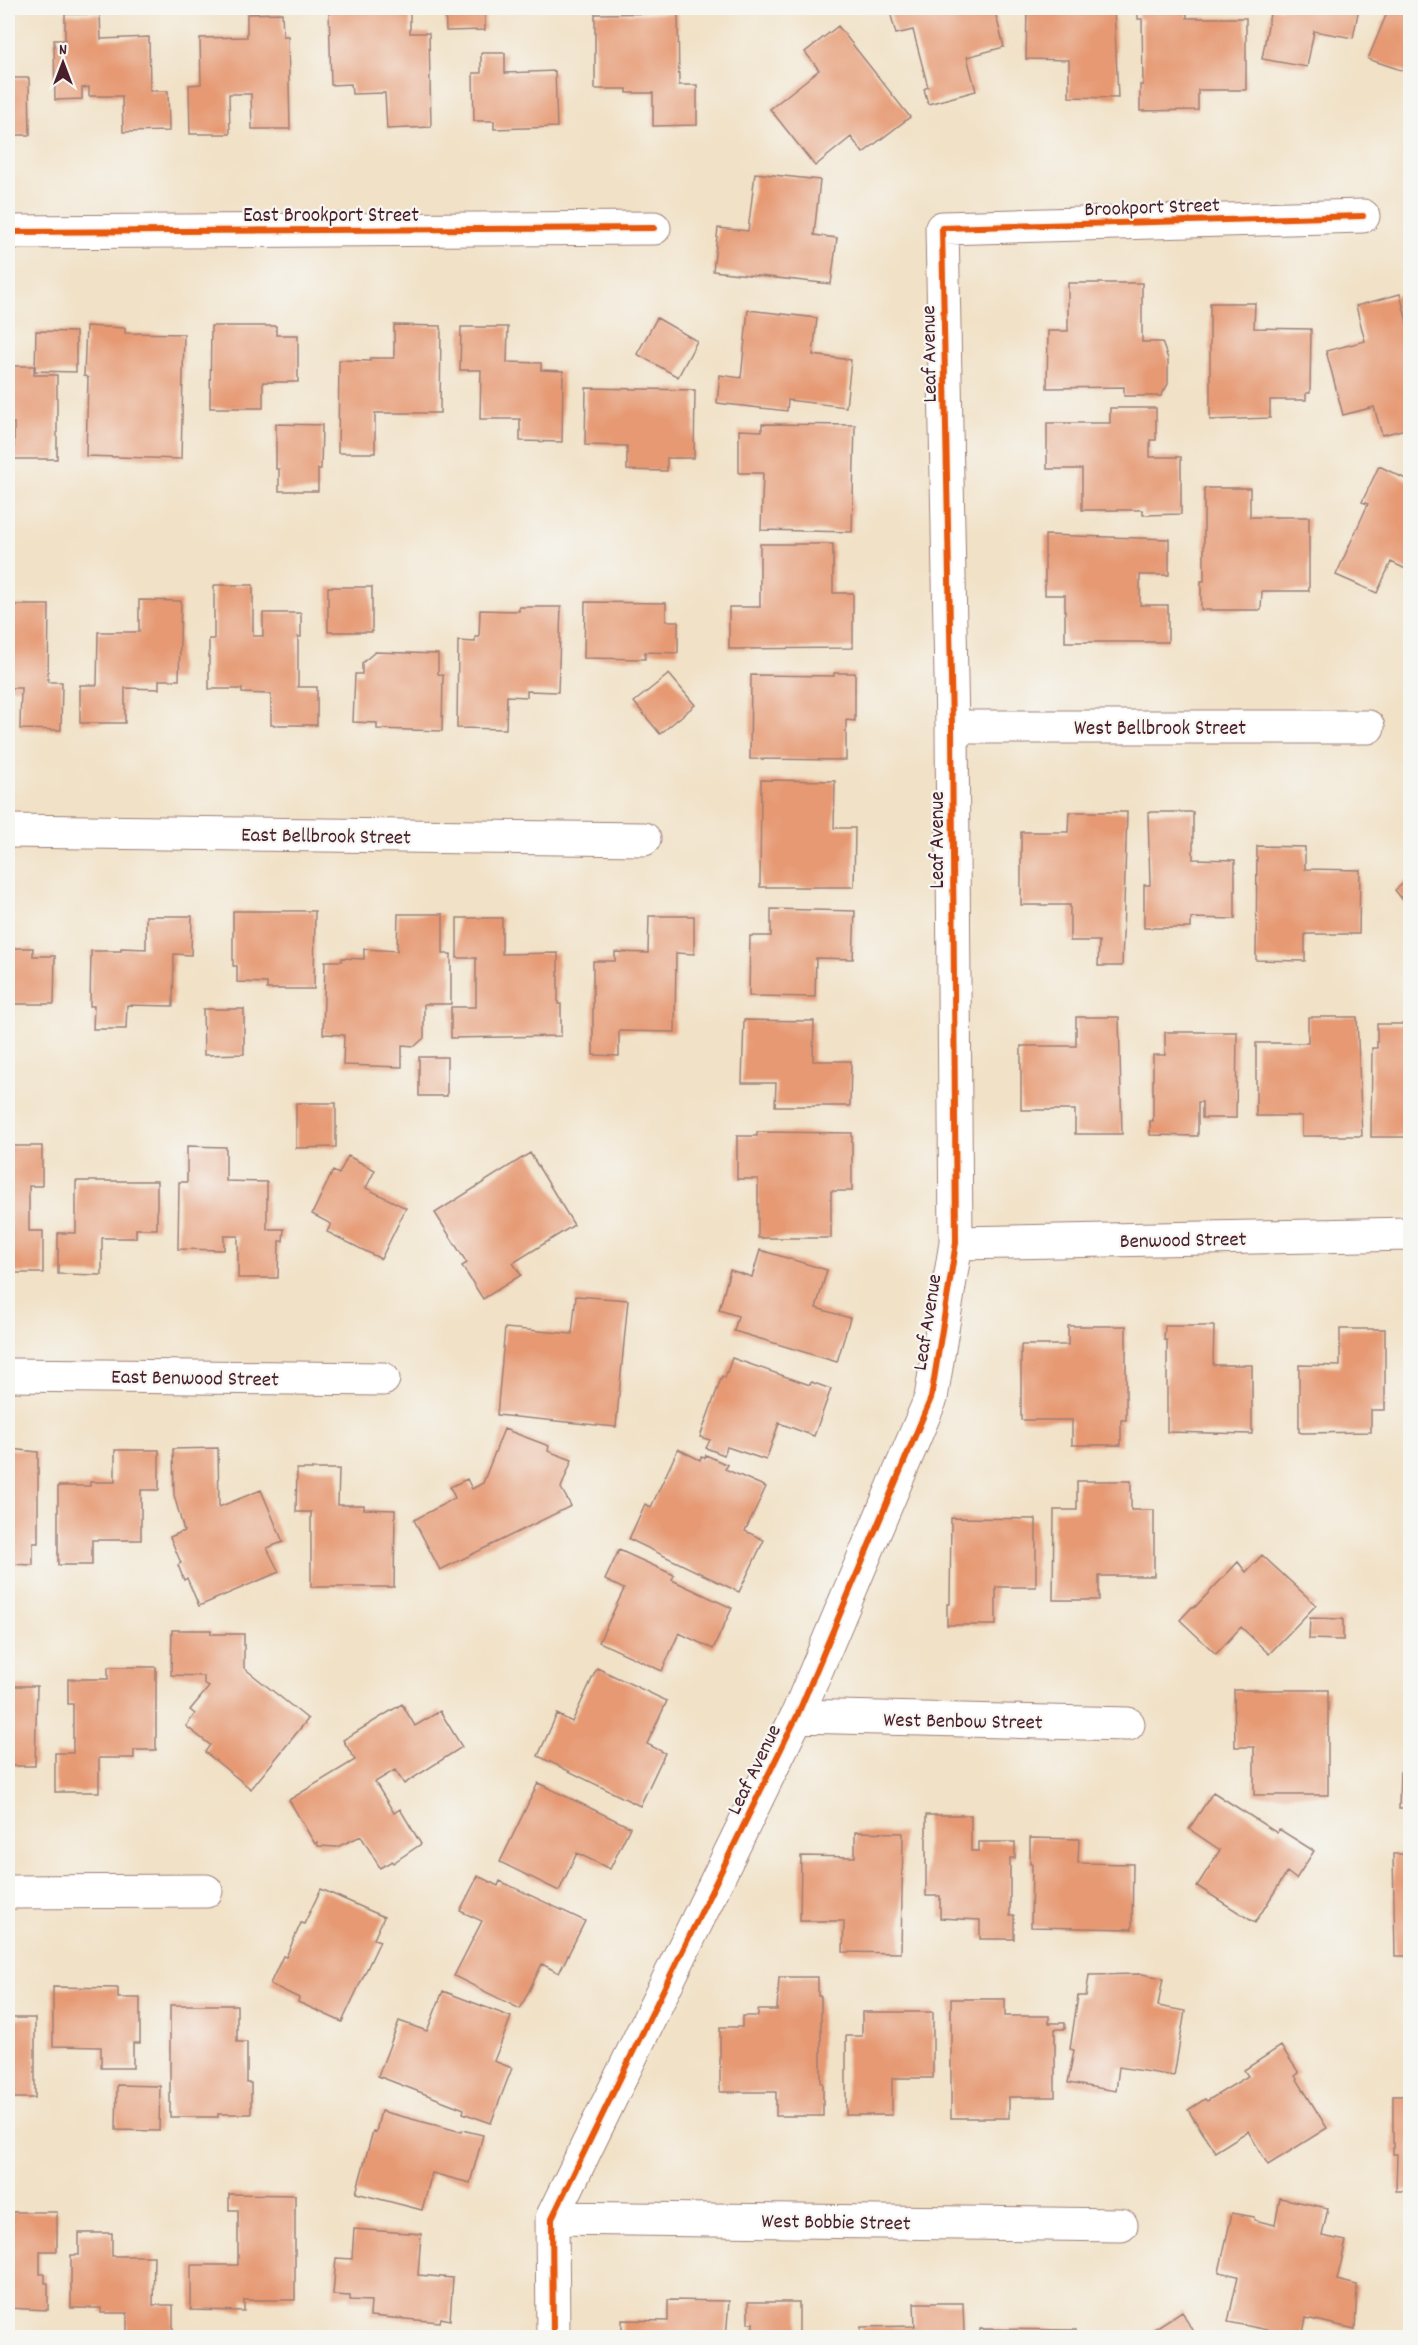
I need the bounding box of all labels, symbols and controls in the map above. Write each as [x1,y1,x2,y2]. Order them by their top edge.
north arrow [33,33,93,93]
text: N [59,39,67,62]
street label: Brookport Street [1084,192,1221,226]
street label: East Brookport Street [243,202,419,232]
street label: Leaf Avenue [915,305,947,403]
street label: West Bellbrook Street [1074,715,1246,745]
street label: Leaf Avenue [924,791,954,889]
street label: East Bellbrook Street [241,822,411,854]
street label: Benwood Street [1119,1226,1247,1258]
street label: Leaf Avenue [907,1272,951,1373]
street label: East Benwood Street [111,1364,279,1396]
street label: West Benbow Street [883,1707,1043,1739]
street label: Leaf Avenue [721,1720,791,1821]
street label: West Bobbie Street [761,2208,911,2240]

